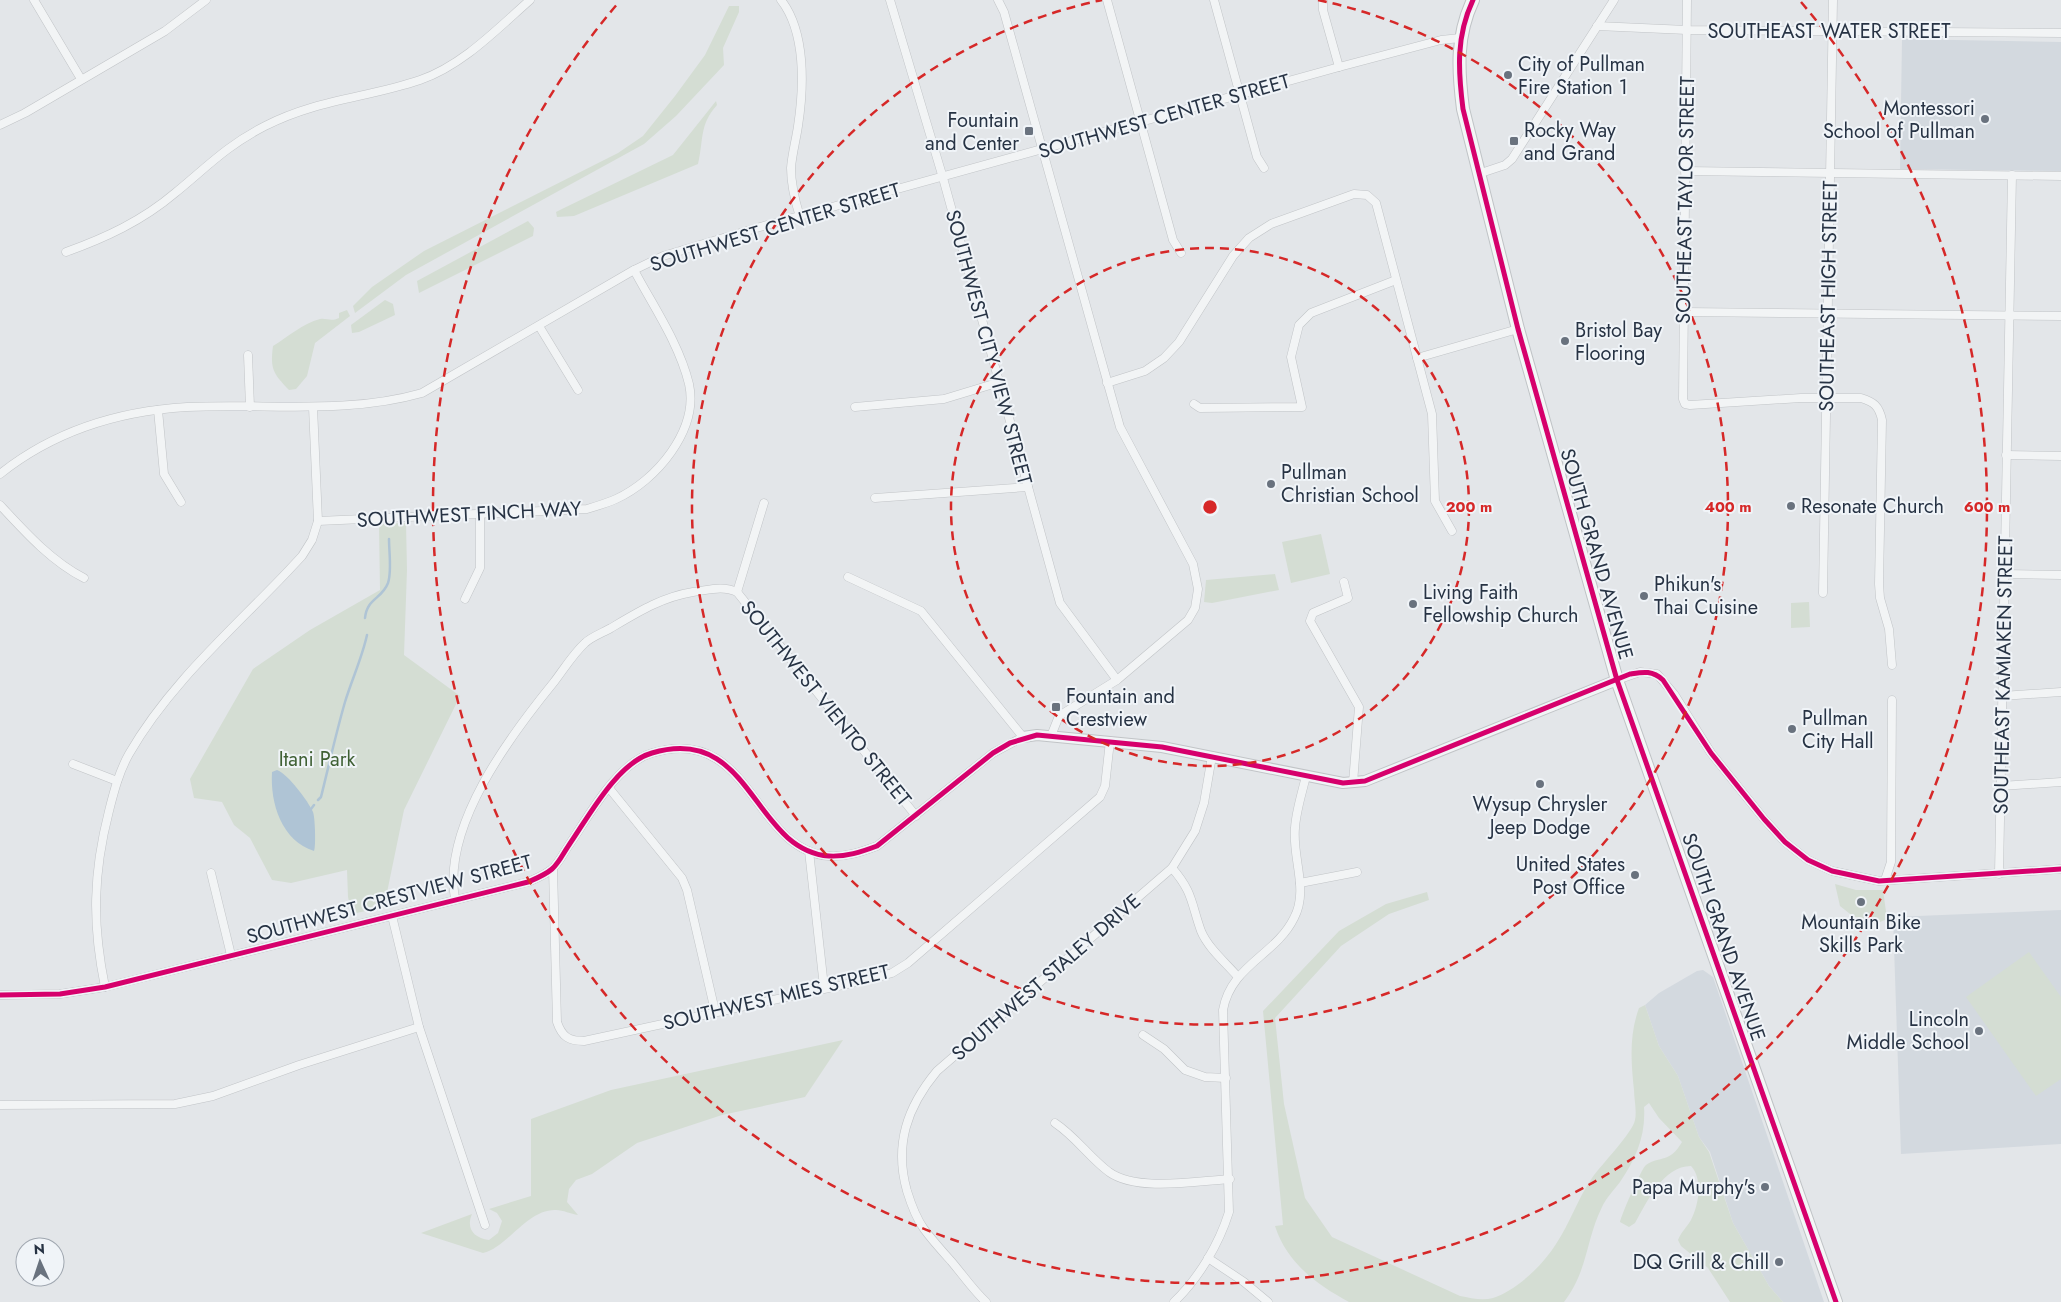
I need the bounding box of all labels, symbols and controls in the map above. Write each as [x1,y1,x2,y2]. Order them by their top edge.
street label: SOUTHEAST WATER STREET [1707,17,1951,46]
place label: City of Pullman Fire Station 1 [1518,50,1645,102]
street label: SOUTHWEST CENTER STREET [1035,66,1294,166]
marker: City of Pullman Fire Station 1 [1502,69,1514,81]
street label: SOUTHEAST TAYLOR STREET [1669,75,1702,324]
place label: Montessori School of Pullman [1823,94,1975,146]
place label: Fountain and Center [925,106,1019,158]
marker: Montessori School of Pullman [1979,113,1991,125]
place label: Rocky Way and Grand [1524,116,1616,168]
marker: Fountain and Center [1023,125,1035,137]
marker: Rocky Way and Grand [1508,135,1520,147]
street label: SOUTHWEST CENTER STREET [646,175,905,279]
street label: SOUTHEAST HIGH STREET [1812,180,1845,412]
street label: SOUTHWEST CITY VIEW STREET [938,207,1039,488]
place label: Bristol Bay Flooring [1575,316,1662,368]
marker: Bristol Bay Flooring [1559,335,1571,347]
street label: SOUTH GRAND AVENUE [1552,445,1641,663]
place label: Pullman Christian School [1281,458,1419,510]
marker: Pullman Christian School [1265,478,1277,490]
place label: Resonate Church [1801,492,1944,521]
street label: SOUTHWEST FINCH WAY [356,494,583,535]
text: 200 m [1446,496,1492,518]
text: 400 m [1704,496,1752,518]
text: 600 m [1964,496,2010,518]
centre of rings [1201,498,1219,516]
marker: Resonate Church [1785,500,1797,512]
street label: SOUTHEAST KAMIAKEN STREET [1987,535,2020,815]
place label: Phikun's Thai Cuisine [1654,570,1758,622]
place label: Living Faith Fellowship Church [1423,578,1579,630]
marker: Phikun's Thai Cuisine [1638,590,1650,602]
street label: SOUTHWEST VIENTO STREET [733,594,918,813]
marker: Living Faith Fellowship Church [1407,598,1419,610]
place label: Fountain and Crestview [1066,682,1175,734]
marker: Fountain and Crestview [1050,701,1062,713]
place label: Pullman City Hall [1802,704,1874,756]
marker: Pullman City Hall [1786,723,1798,735]
park label: Itani Park [279,745,356,774]
marker: Wysup Chrysler Jeep Dodge [1534,778,1546,790]
place label: Wysup Chrysler Jeep Dodge [1473,790,1608,842]
street label: SOUTH GRAND AVENUE [1674,829,1773,1045]
street label: SOUTHWEST CRESTVIEW STREET [243,847,536,952]
place label: United States Post Office [1516,850,1625,902]
marker: United States Post Office [1629,869,1641,881]
street label: SOUTHWEST STALEY DRIVE [945,887,1147,1068]
marker: Mountain Bike Skills Park [1855,896,1867,908]
place label: Mountain Bike Skills Park [1801,908,1921,960]
street label: SOUTHWEST MIES STREET [660,957,893,1038]
place label: Lincoln Middle School [1846,1005,1969,1057]
marker: Lincoln Middle School [1973,1025,1985,1037]
place label: Papa Murphy's [1632,1173,1755,1202]
marker: Papa Murphy's [1759,1181,1771,1193]
north arrow [15,1237,65,1287]
text: N [33,1239,45,1259]
place label: DQ Grill & Chill [1633,1248,1769,1277]
marker: DQ Grill & Chill [1773,1256,1785,1268]

